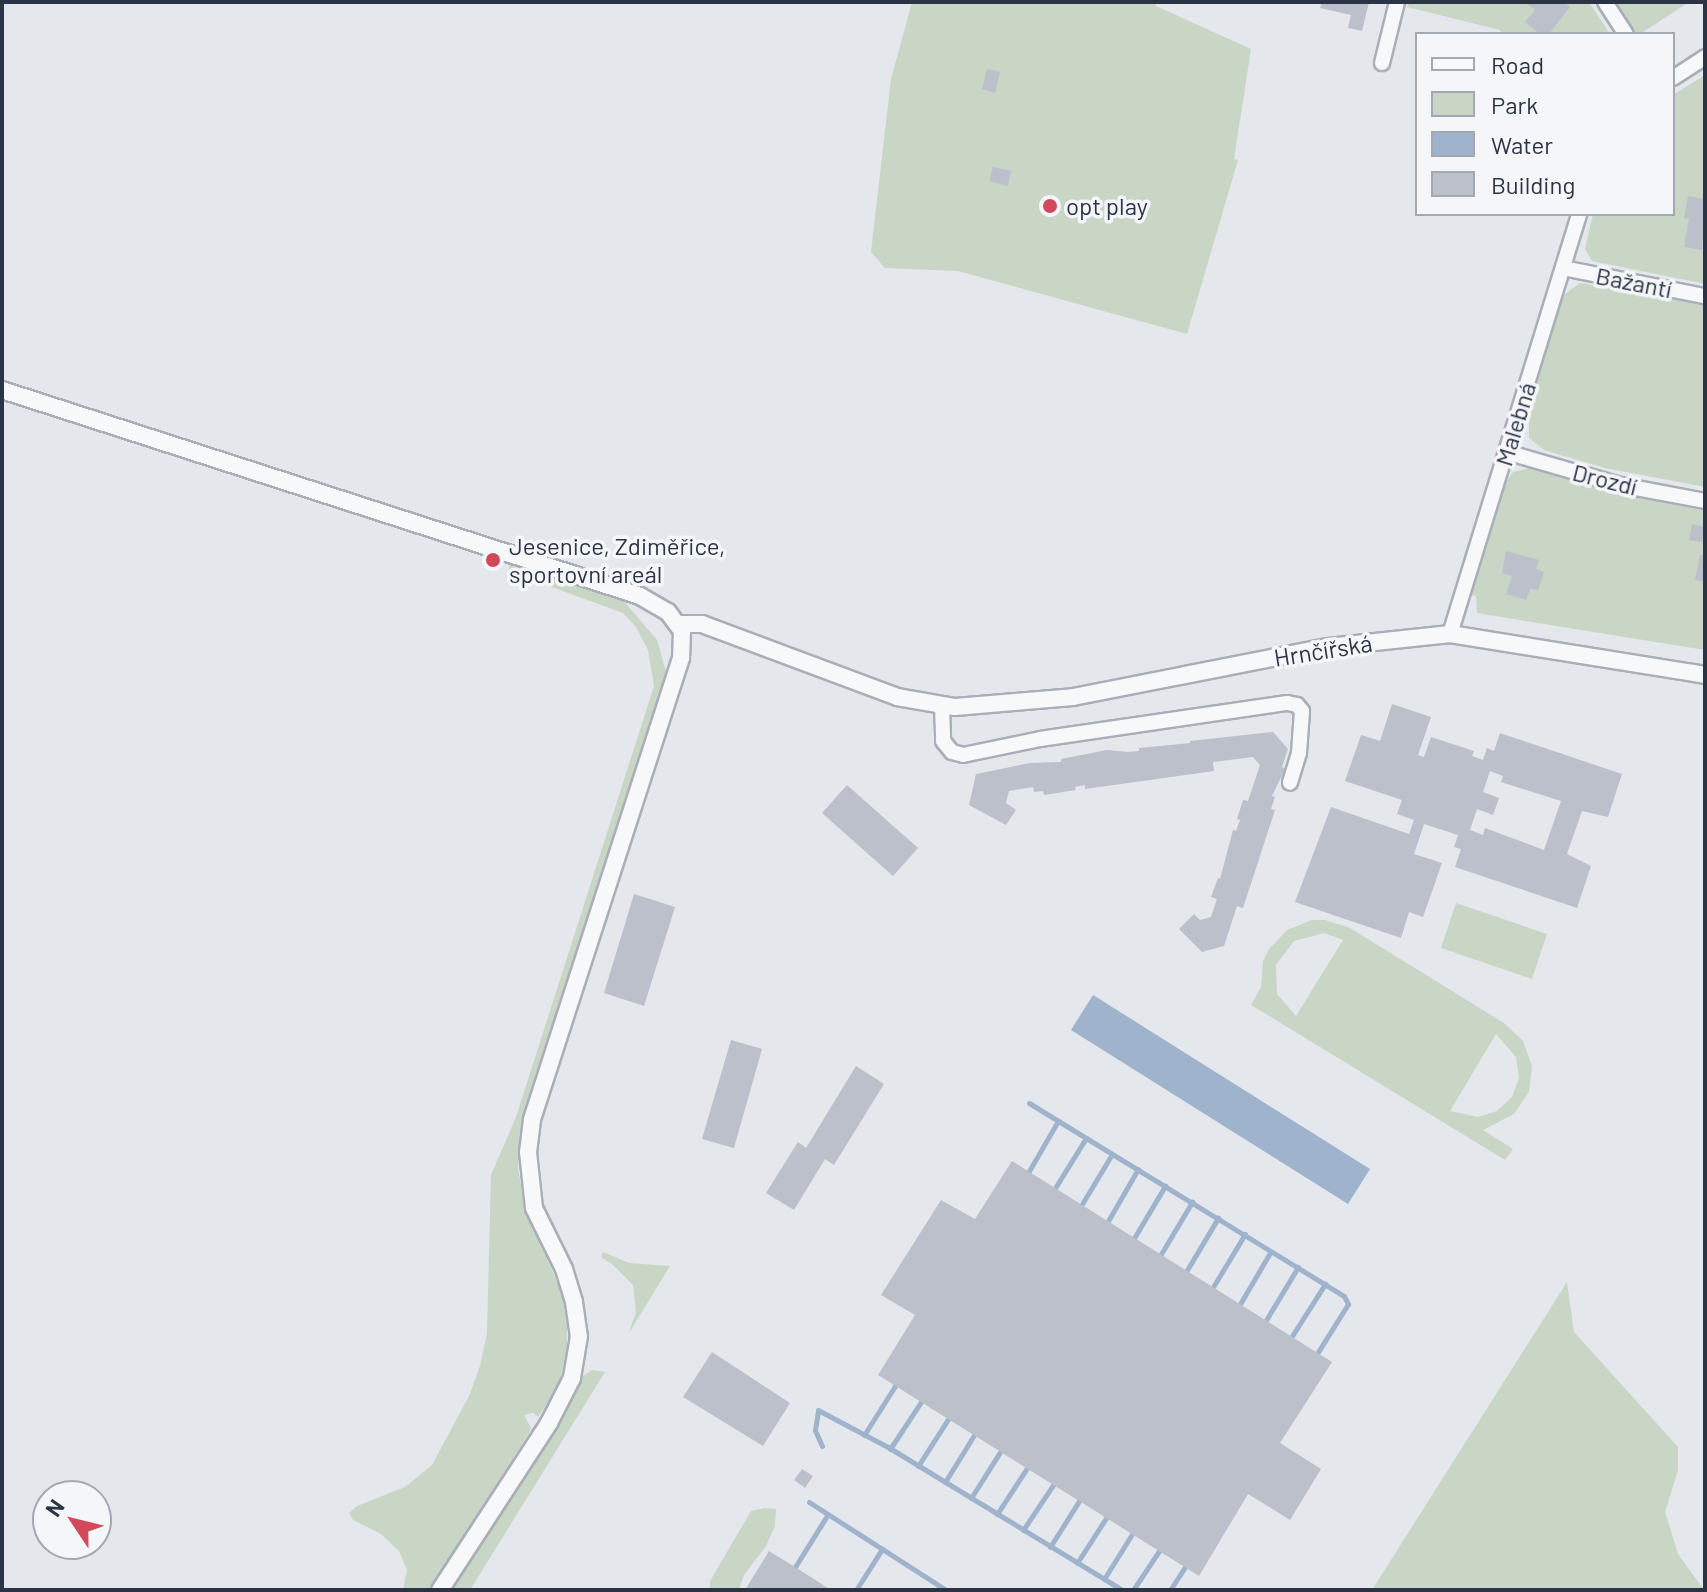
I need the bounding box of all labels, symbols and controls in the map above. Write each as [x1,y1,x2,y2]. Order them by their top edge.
legend [1415,32,1675,216]
text: Road [1491,50,1544,79]
text: Park [1491,90,1538,119]
text: Water [1491,130,1553,159]
text: Building [1491,170,1575,199]
place label: opt play [1066,192,1148,220]
marker: opt play [1041,197,1059,215]
street label: Bažantí [1594,261,1674,303]
street label: Malebná [1489,379,1541,469]
street label: Drozdí [1570,457,1640,501]
place label: Jesenice, Zdiměřice, sportovní areál [509,532,725,588]
marker: Jesenice, Zdiměřice, sportovní areál [484,551,502,569]
street label: Hrnčířská [1272,628,1374,672]
north arrow [32,1480,112,1560]
text: N [39,1494,69,1521]

